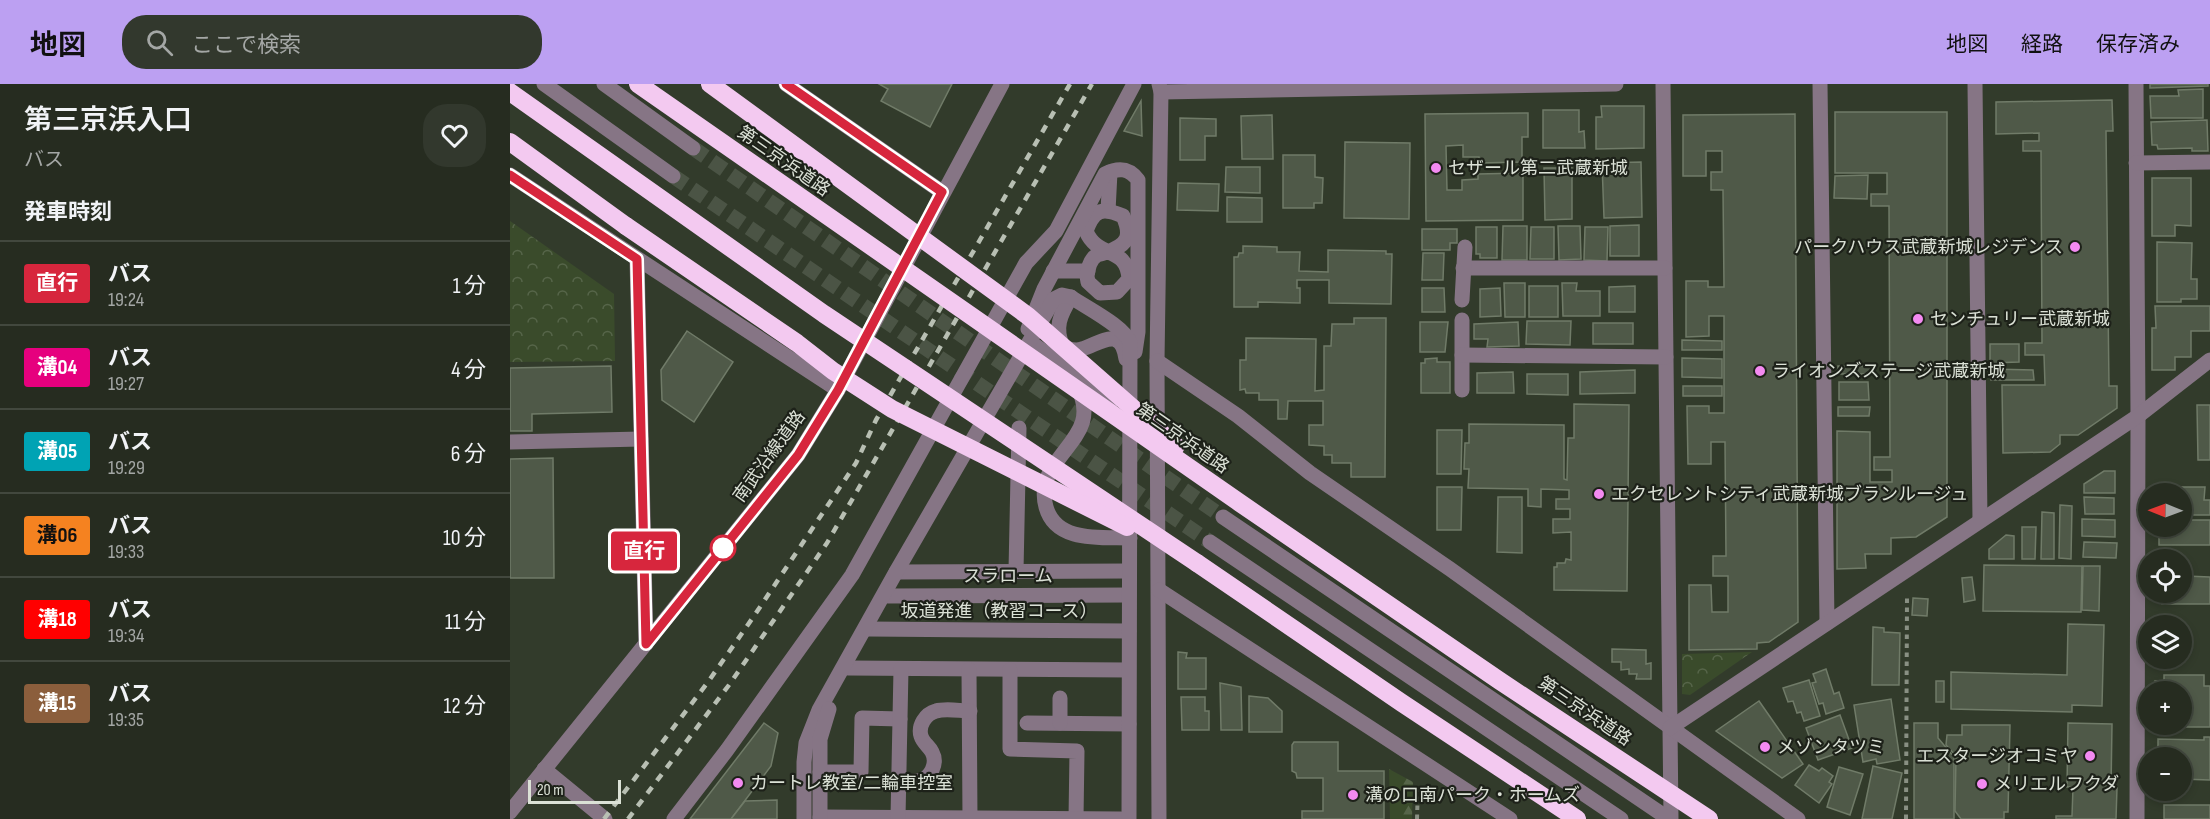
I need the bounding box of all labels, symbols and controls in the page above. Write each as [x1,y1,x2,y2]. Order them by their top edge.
search box [122,15,542,69]
icon: search [143,26,176,59]
text: 地図 [30,29,86,62]
text: ここで検索 [191,32,301,59]
text: 地図 [1946,32,1988,57]
text: 経路 [2021,32,2063,57]
text: 保存済み [2096,32,2180,57]
text: 第三京浜入口 [24,104,192,137]
button: heart [423,104,486,167]
street label: 第三京浜道路 [733,122,834,201]
text: バス [24,148,64,172]
place label: セザール第二武蔵新城 [1448,158,1628,179]
marker: セザール第二武蔵新城 [1429,161,1443,175]
text: 発車時刻 [24,199,112,226]
place label: パークハウス武蔵新城レジデンス [1794,237,2063,258]
marker: パークハウス武蔵新城レジデンス [2068,240,2082,254]
text: バス [108,261,152,288]
text: 直行 [36,271,78,296]
text: 1 分 [453,273,486,300]
text: 19:24 [108,288,144,312]
place label: センチュリー武蔵新城 [1930,309,2110,330]
marker: センチュリー武蔵新城 [1911,312,1925,326]
text: バス [108,345,152,372]
text: 溝04 [37,355,77,380]
text: 4 分 [451,357,486,384]
place label: ライオンズステージ武蔵新城 [1772,361,2005,382]
marker: ライオンズステージ武蔵新城 [1753,364,1767,378]
text: 19:27 [108,372,144,396]
street label: 第三京浜道路 [1132,399,1233,478]
street label: 南武沿線道路 [729,406,810,506]
text: バス [108,429,152,456]
text: 溝05 [37,439,77,464]
text: 6 分 [451,441,486,468]
text: 19:29 [108,456,145,480]
north arrow [2138,483,2192,537]
map controls [2138,483,2192,801]
place label: エクセレントシティ武蔵新城ブランルージュ [1611,484,1968,505]
marker: エクセレントシティ武蔵新城ブランルージュ [1592,487,1606,501]
text: バス [108,513,152,540]
text: 溝06 [37,523,77,548]
text: 10 分 [443,525,486,552]
line badge: 直行 [617,532,671,570]
unlabelled marker [710,535,736,561]
text: 直行 [623,539,665,564]
text: 19:33 [108,540,144,564]
button: locate [2138,549,2192,603]
street label: スラローム [963,566,1053,587]
text: バス [108,597,152,624]
street label: 坂道発進（教習コース） [900,601,1098,622]
text: 溝18 [37,607,77,632]
text: 11 分 [445,609,486,636]
button: layers [2138,615,2192,669]
text: 19:34 [108,624,144,648]
street label: 第三京浜道路 [1534,673,1635,750]
text: バス [108,681,152,708]
button: + [2138,681,2192,735]
text: 溝15 [38,691,76,716]
text: 12 分 [443,693,486,720]
text: 19:35 [108,708,144,732]
place label: メゾンタツミ [1777,737,1885,758]
marker: メゾンタツミ [1758,740,1772,754]
place label: エスタージオコミヤ [1916,746,2078,767]
button: − [2138,747,2192,801]
marker: エスタージオコミヤ [2083,749,2097,763]
place label: カートレ教室/二輪車控室 [750,773,953,794]
place label: メリエルフクダ [1994,774,2119,795]
marker: カートレ教室/二輪車控室 [731,776,745,790]
scale bar [528,777,621,804]
marker: メリエルフクダ [1975,777,1989,791]
text: 20 m [537,781,564,800]
place label: 溝の口南パーク・ホームズ [1365,785,1580,806]
marker: 溝の口南パーク・ホームズ [1346,788,1360,802]

